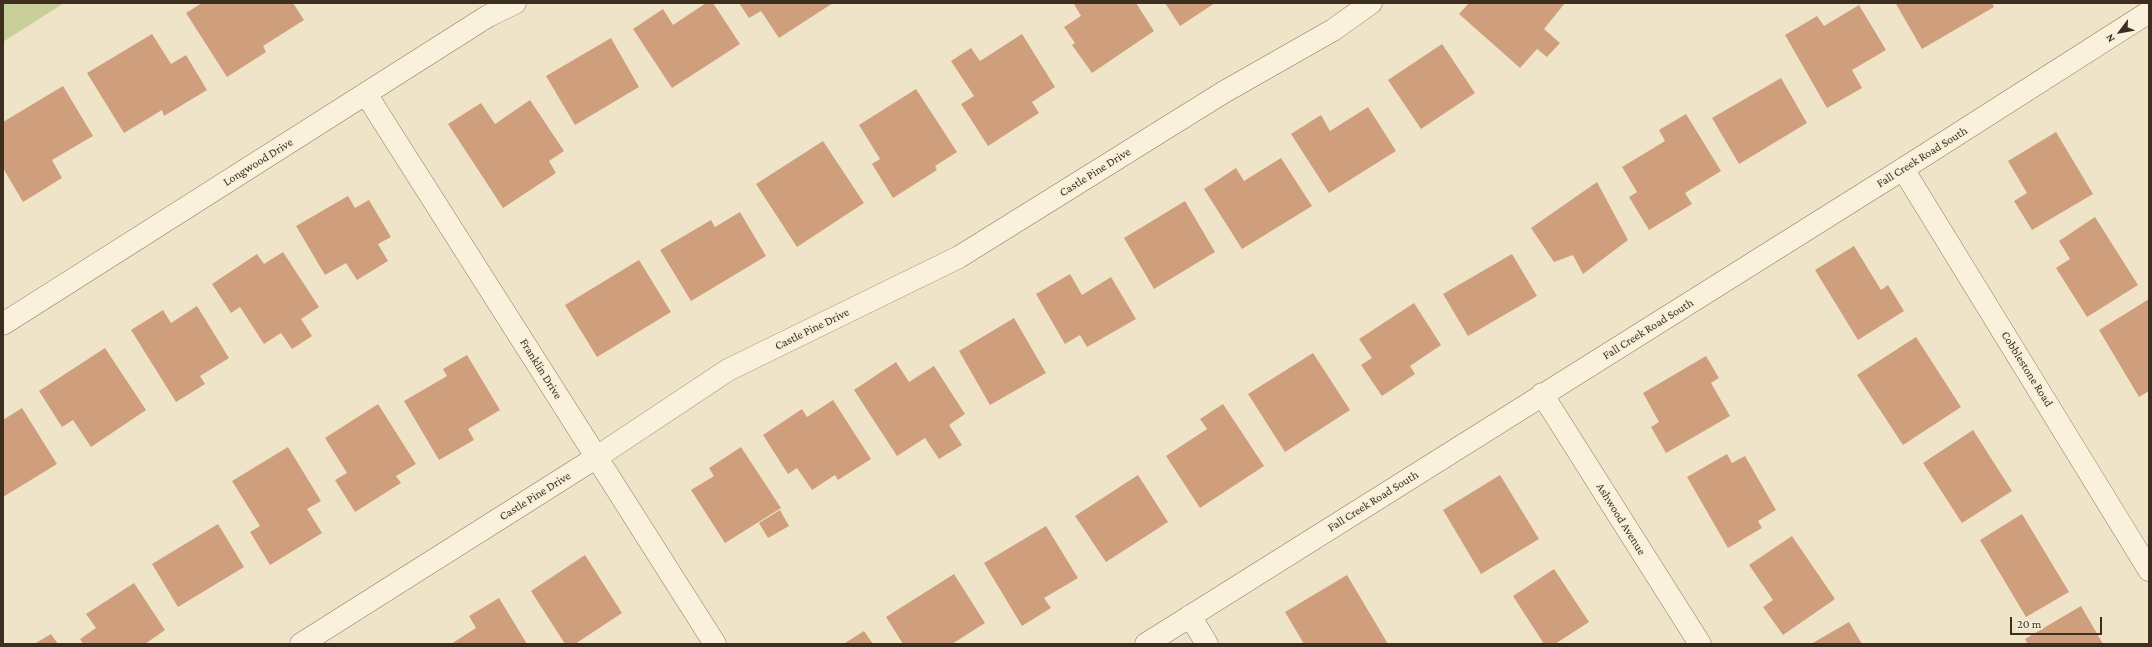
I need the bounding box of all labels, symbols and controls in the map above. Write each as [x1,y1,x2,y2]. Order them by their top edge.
north arrow [2100,12,2140,52]
text: N [2103,32,2117,45]
street label: Fall Creek Road South [1874,123,1970,191]
street label: Longwood Drive [220,135,296,189]
street label: Castle Pine Drive [1057,144,1133,200]
street label: Fall Creek Road South [1600,295,1696,363]
street label: Castle Pine Drive [772,305,852,353]
street label: Cobblestone Road [1998,328,2056,410]
street label: Franklin Drive [517,336,565,402]
street label: Fall Creek Road South [1325,467,1421,535]
street label: Castle Pine Drive [497,468,573,524]
street label: Ashwood Avenue [1593,480,1649,558]
scale bar [2012,609,2104,635]
text: 20 m [2017,617,2041,631]

